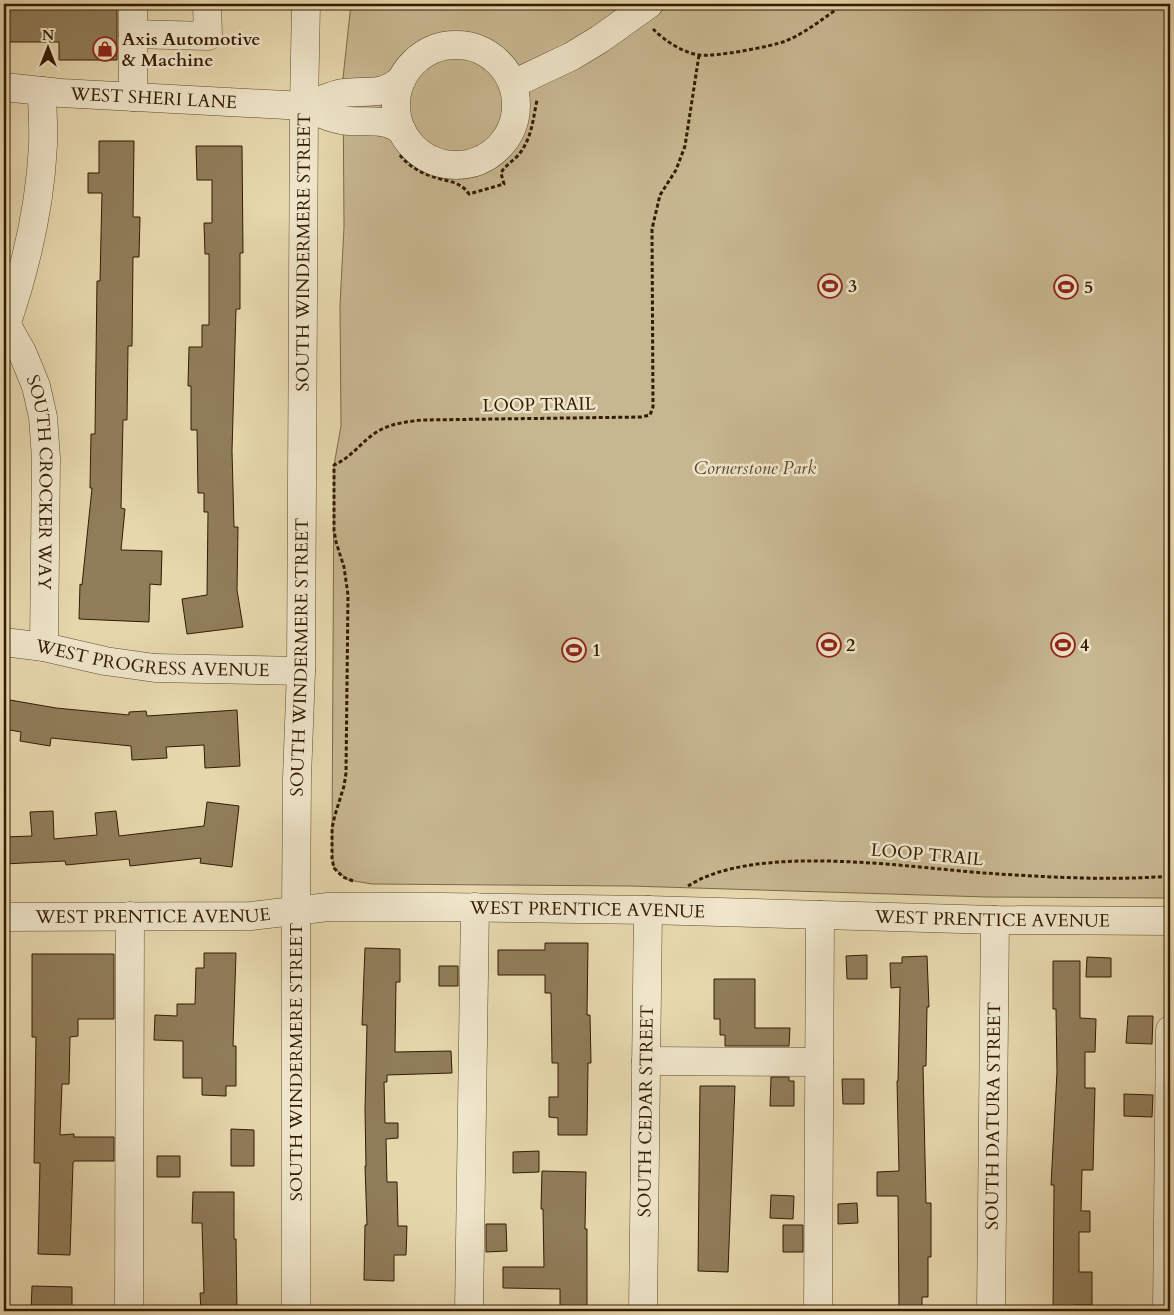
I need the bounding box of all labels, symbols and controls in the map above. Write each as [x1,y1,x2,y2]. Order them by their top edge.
north arrow [22,22,72,72]
text: N [42,26,54,45]
place label: Axis Automotive & Machine [122,27,261,73]
shop icon: Axis Automotive & Machine [92,36,118,62]
street label: WEST SHERI LANE [69,81,238,115]
street label: SOUTH WINDERMERE STREET [290,113,316,391]
sports icon: 3 [817,273,843,299]
place label: 3 [848,274,857,299]
sports icon: 5 [1053,274,1079,300]
place label: 5 [1084,275,1093,300]
street label: SOUTH CROCKER WAY [20,371,59,591]
street label: LOOP TRAIL [482,392,596,418]
park label: Cornerstone Park [694,456,816,481]
street label: SOUTH WINDERMERE STREET [284,518,314,796]
sports icon: 2 [816,632,842,658]
sports icon: 4 [1050,632,1076,658]
street label: WEST PROGRESS AVENUE [32,633,270,683]
place label: 2 [846,633,855,658]
place label: 4 [1080,633,1089,658]
sports icon: 1 [561,637,587,663]
place label: 1 [592,638,601,663]
street label: LOOP TRAIL [870,838,984,872]
street label: WEST PRENTICE AVENUE [469,895,705,924]
street label: WEST PRENTICE AVENUE [34,901,272,929]
street label: WEST PRENTICE AVENUE [873,904,1110,933]
street label: SOUTH WINDERMERE STREET [284,923,309,1201]
street label: SOUTH DATURA STREET [979,1002,1007,1230]
street label: SOUTH CEDAR STREET [632,1005,659,1217]

